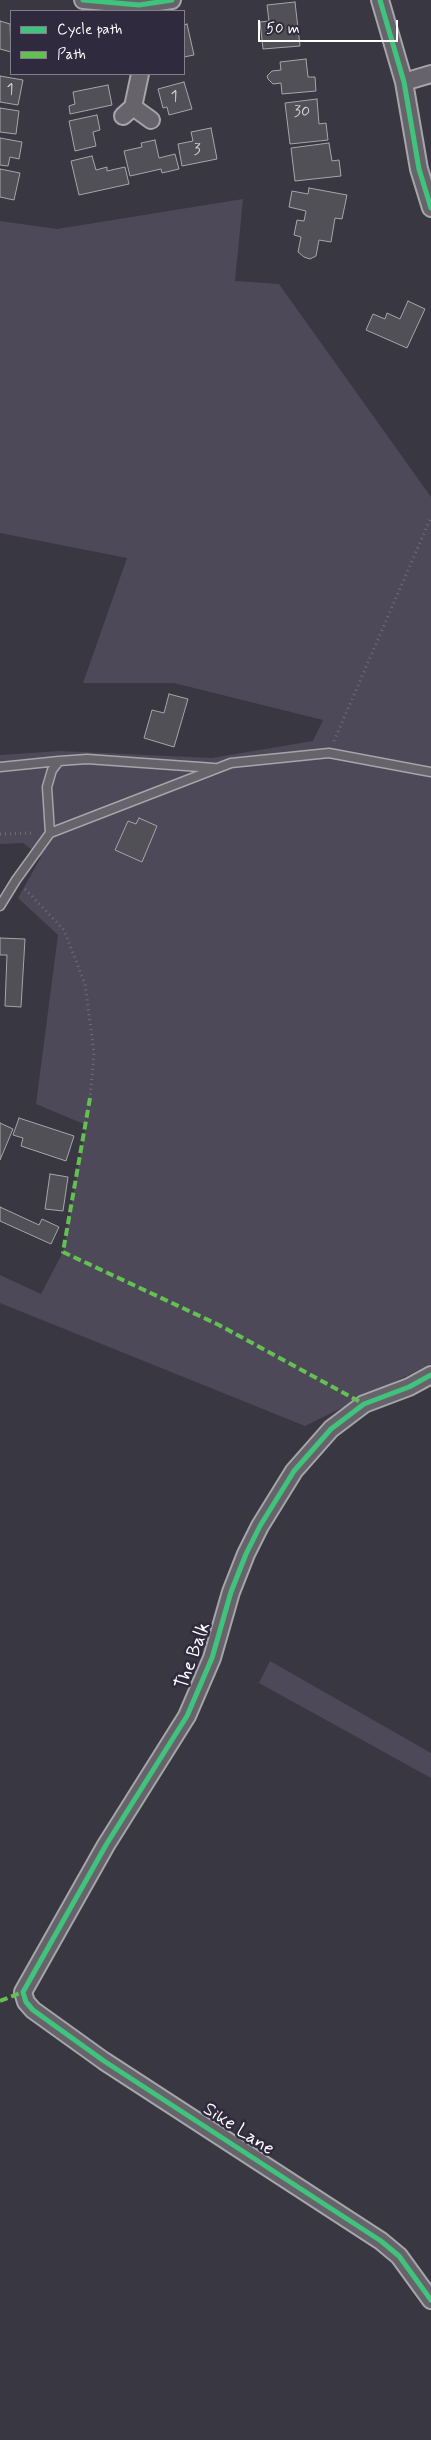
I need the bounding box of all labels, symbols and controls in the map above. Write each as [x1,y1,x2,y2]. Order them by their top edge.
legend [10,10,185,75]
scale bar [261,10,401,42]
text: 50 m [266,19,300,39]
text: Cycle path [57,20,122,40]
text: Path [57,45,86,65]
house number: 1 [6,81,14,101]
house number: 1 [170,88,178,108]
house number: 30 [294,103,310,123]
house number: 3 [193,141,201,161]
street label: The Balk [171,1619,217,1693]
street label: Sike Lane [198,2099,278,2161]

